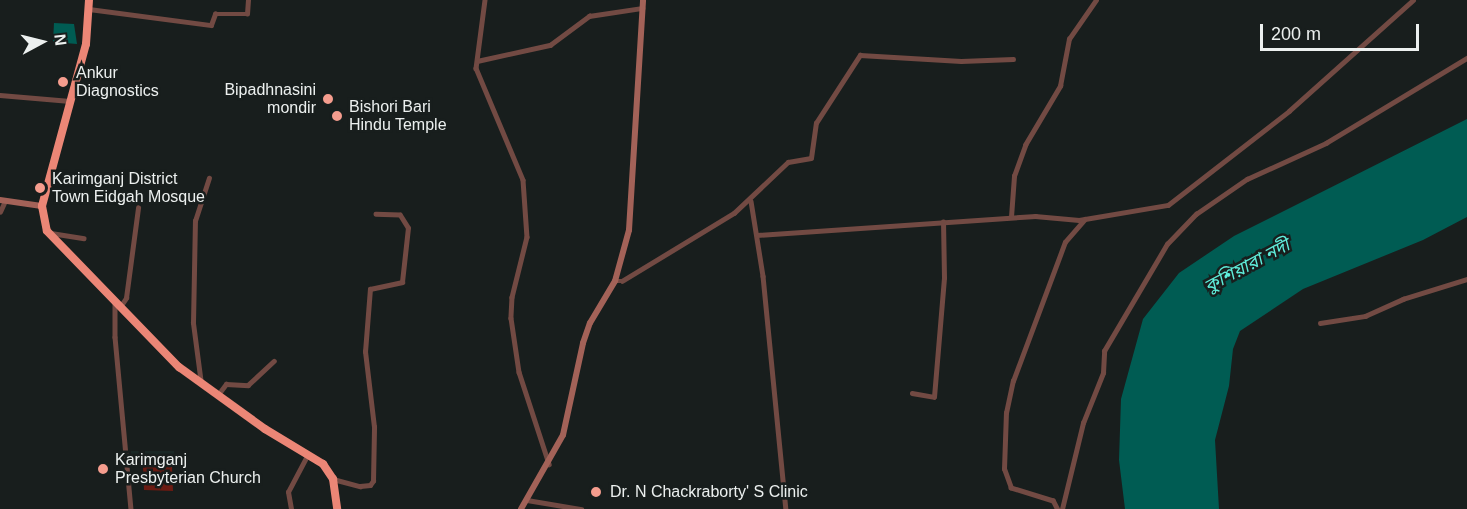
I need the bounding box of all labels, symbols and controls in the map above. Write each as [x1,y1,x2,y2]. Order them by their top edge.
north arrow [12,12,72,72]
scale bar [1263,12,1422,50]
text: 200 m [1271,24,1321,44]
text: N [51,33,70,47]
place label: Ankur Diagnostics [76,63,159,101]
marker: Ankur Diagnostics [54,73,72,91]
place label: Bipadhnasini mondir [224,80,316,118]
marker: Bipadhnasini mondir [321,92,335,106]
place label: Bishori Bari Hindu Temple [349,97,447,135]
marker: Bishori Bari Hindu Temple [330,109,344,123]
place label: Karimganj District Town Eidgah Mosque [52,169,205,207]
marker: Karimganj District Town Eidgah Mosque [33,181,47,195]
water label: কুশিয়ারা নদী [1201,234,1293,298]
place label: Karimganj Presbyterian Church [115,450,261,488]
marker: Karimganj Presbyterian Church [96,462,110,476]
place label: Dr. N Chackraborty' S Clinic [610,482,808,502]
marker: Dr. N Chackraborty' S Clinic [587,483,605,501]

